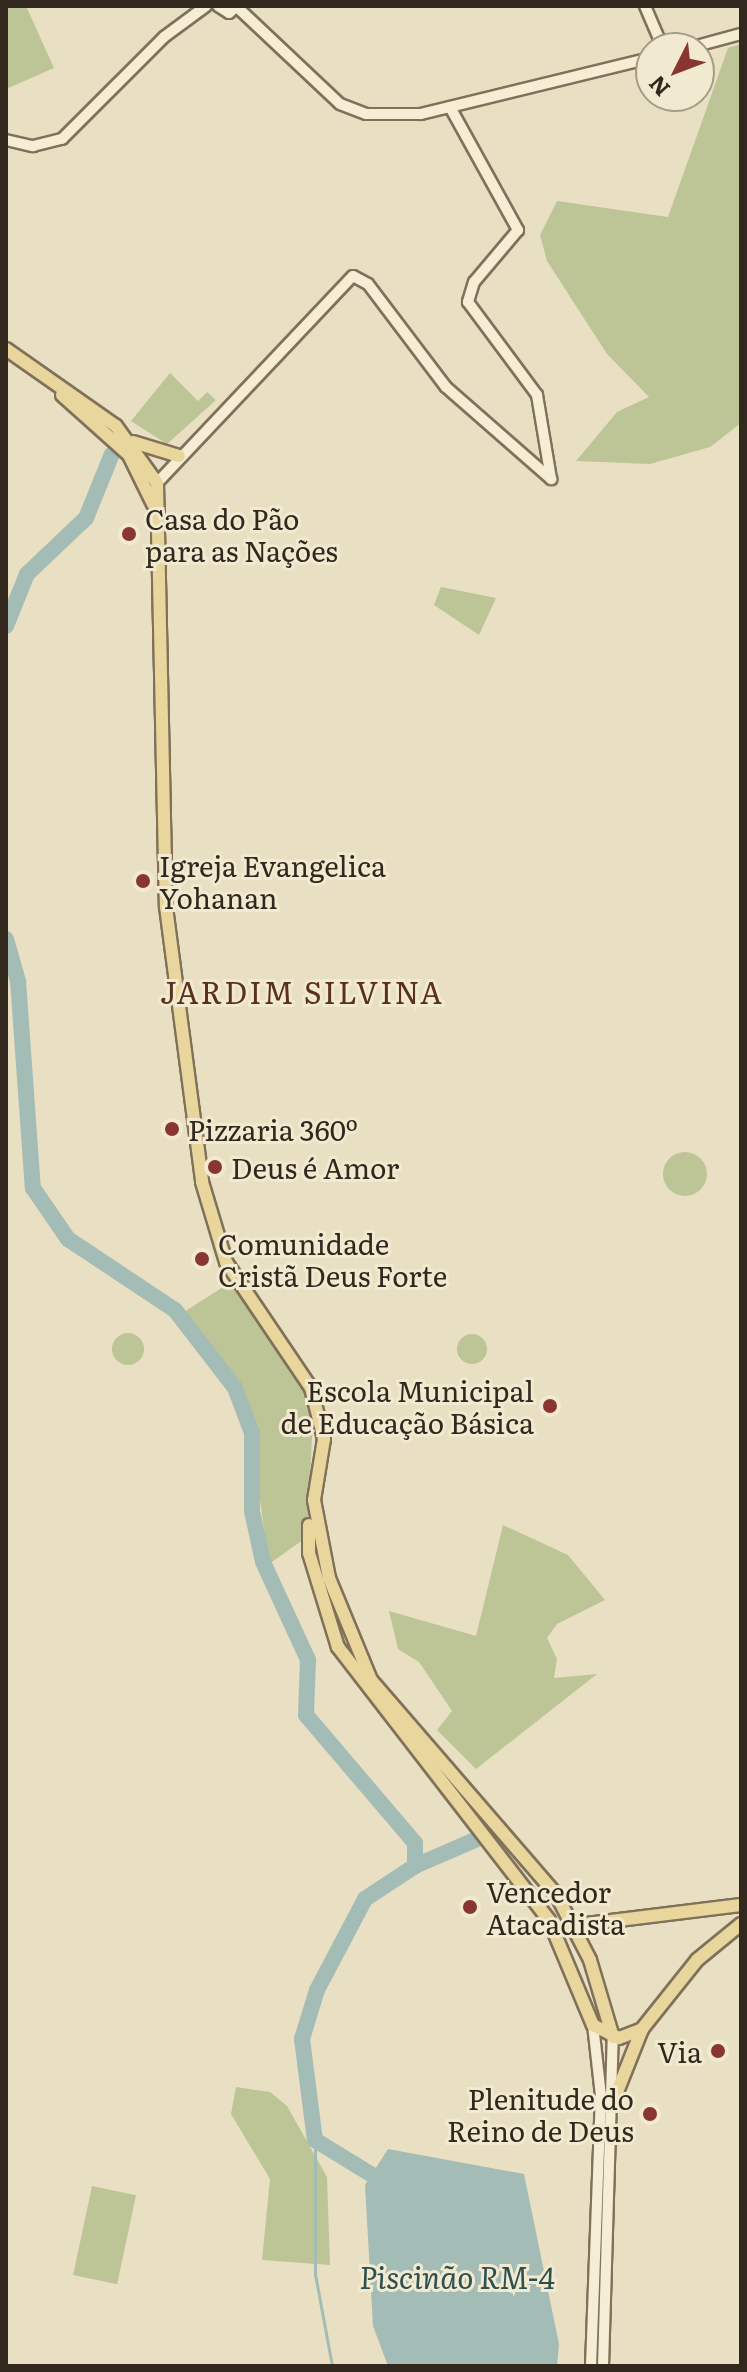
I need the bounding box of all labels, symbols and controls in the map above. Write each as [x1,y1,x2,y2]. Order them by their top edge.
north arrow [635,32,715,112]
text: N [640,69,677,105]
place label: Casa do Pão para as Nações [145,501,338,567]
marker: Casa do Pão para as Nações [120,525,138,543]
place label: Igreja Evangelica Yohanan [159,848,386,914]
marker: Igreja Evangelica Yohanan [134,872,152,890]
district label: JARDIM SILVINA [160,973,444,1009]
place label: Pizzaria 360º [188,1112,358,1146]
marker: Pizzaria 360º [163,1120,181,1138]
place label: Deus é Amor [231,1150,399,1184]
marker: Deus é Amor [206,1158,224,1176]
place label: Comunidade Cristã Deus Forte [218,1226,447,1292]
marker: Comunidade Cristã Deus Forte [193,1250,211,1268]
place label: Escola Municipal de Educação Básica [281,1373,534,1439]
marker: Escola Municipal de Educação Básica [541,1397,559,1415]
place label: Vencedor Atacadista [486,1874,625,1940]
marker: Vencedor Atacadista [461,1898,479,1916]
place label: Via [657,2034,702,2068]
marker: Via [709,2042,727,2060]
place label: Plenitude do Reino de Deus [447,2081,634,2147]
marker: Plenitude do Reino de Deus [641,2105,659,2123]
water label: Piscinão RM-4 [359,2258,555,2294]

